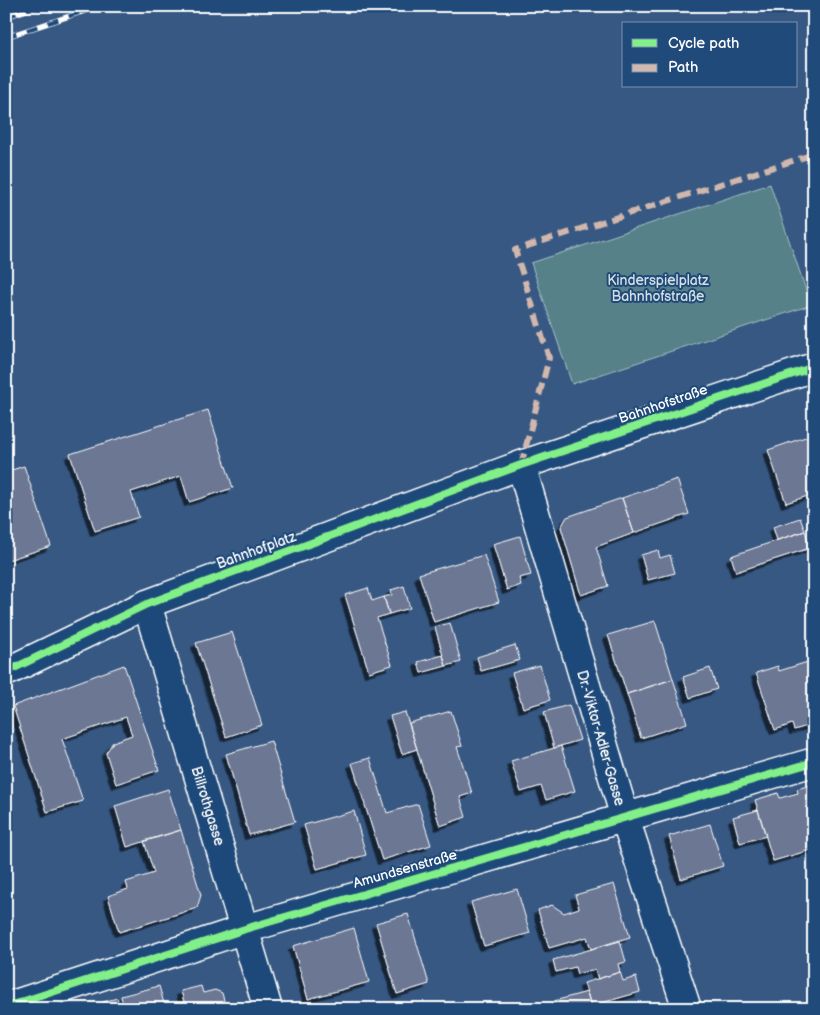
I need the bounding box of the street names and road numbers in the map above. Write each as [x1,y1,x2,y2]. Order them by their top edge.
street label: Bahnhofstraße [616,381,710,427]
street label: Bahnhofplatz [214,528,298,572]
street label: Dr.-Viktor-Adler-Gasse [574,668,628,808]
street label: Billrothgasse [188,764,228,848]
street label: Amundsenstraße [351,846,459,892]

